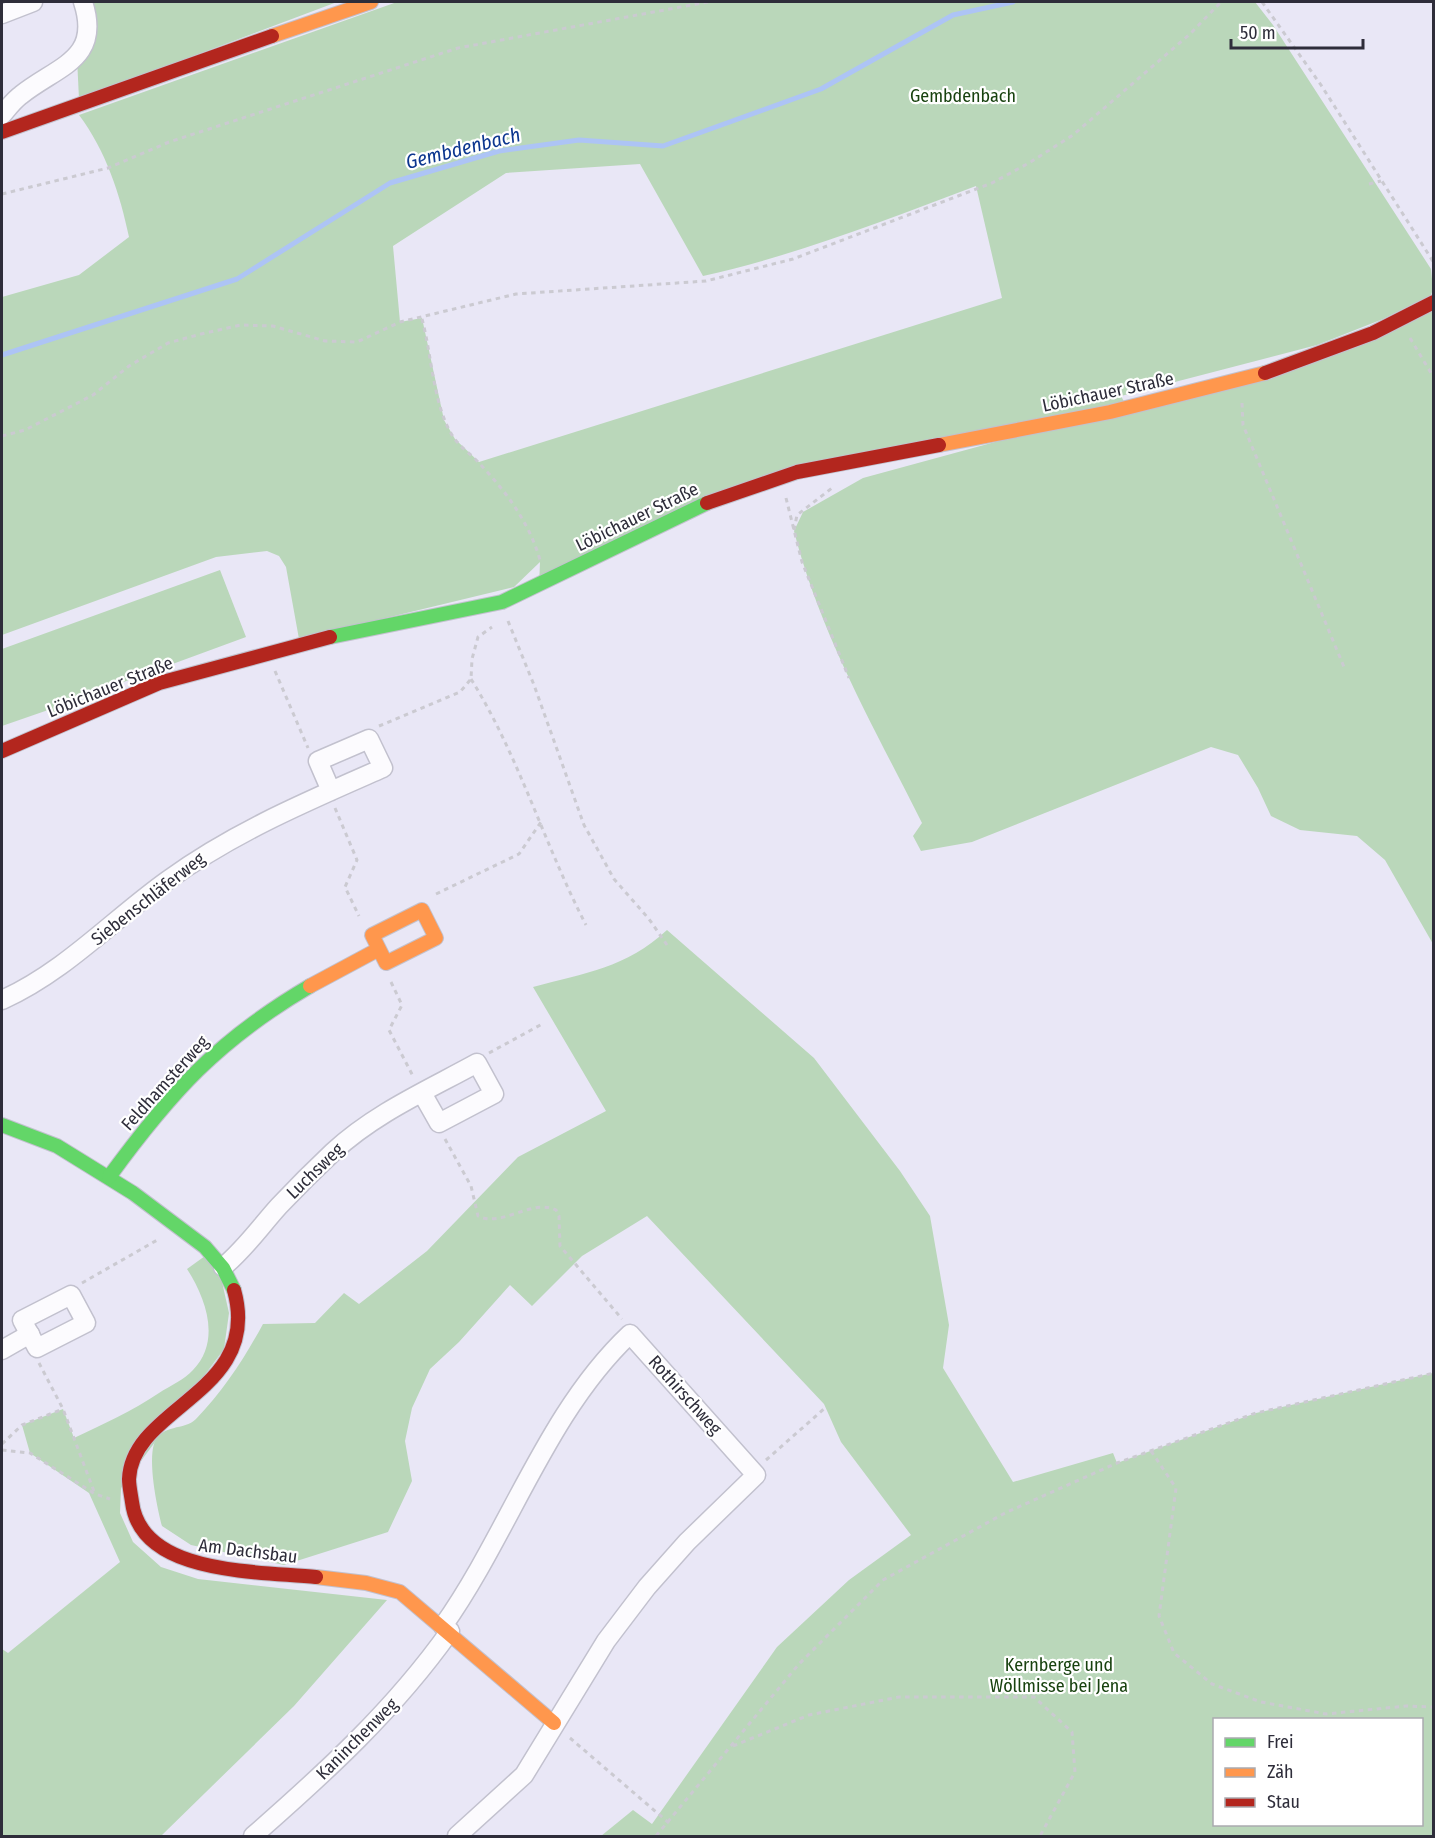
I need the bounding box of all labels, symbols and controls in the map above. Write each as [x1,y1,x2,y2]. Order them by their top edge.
scale bar [1231,12,1363,50]
text: 50 m [1240,22,1276,44]
park label: Gembdenbach [910,85,1016,107]
water label: Gembdenbach [403,122,523,174]
street label: Löbichauer Straße [1040,367,1176,417]
street label: Löbichauer Straße [572,478,702,556]
street label: Löbichauer Straße [44,652,176,722]
street label: Siebenschläferweg [87,847,210,950]
street label: Feldhamsterweg [117,1031,214,1135]
street label: Luchsweg [282,1138,349,1204]
street label: Rothirschweg [644,1351,727,1440]
street label: Am Dachsbau [197,1534,299,1568]
park label: Kernberge und Wöllmisse bei Jena [990,1654,1128,1697]
street label: Kaninchenweg [312,1693,403,1784]
legend [1213,1718,1423,1826]
text: Frei [1267,1731,1293,1753]
text: Zäh [1267,1761,1294,1783]
text: Stau [1267,1791,1300,1813]

